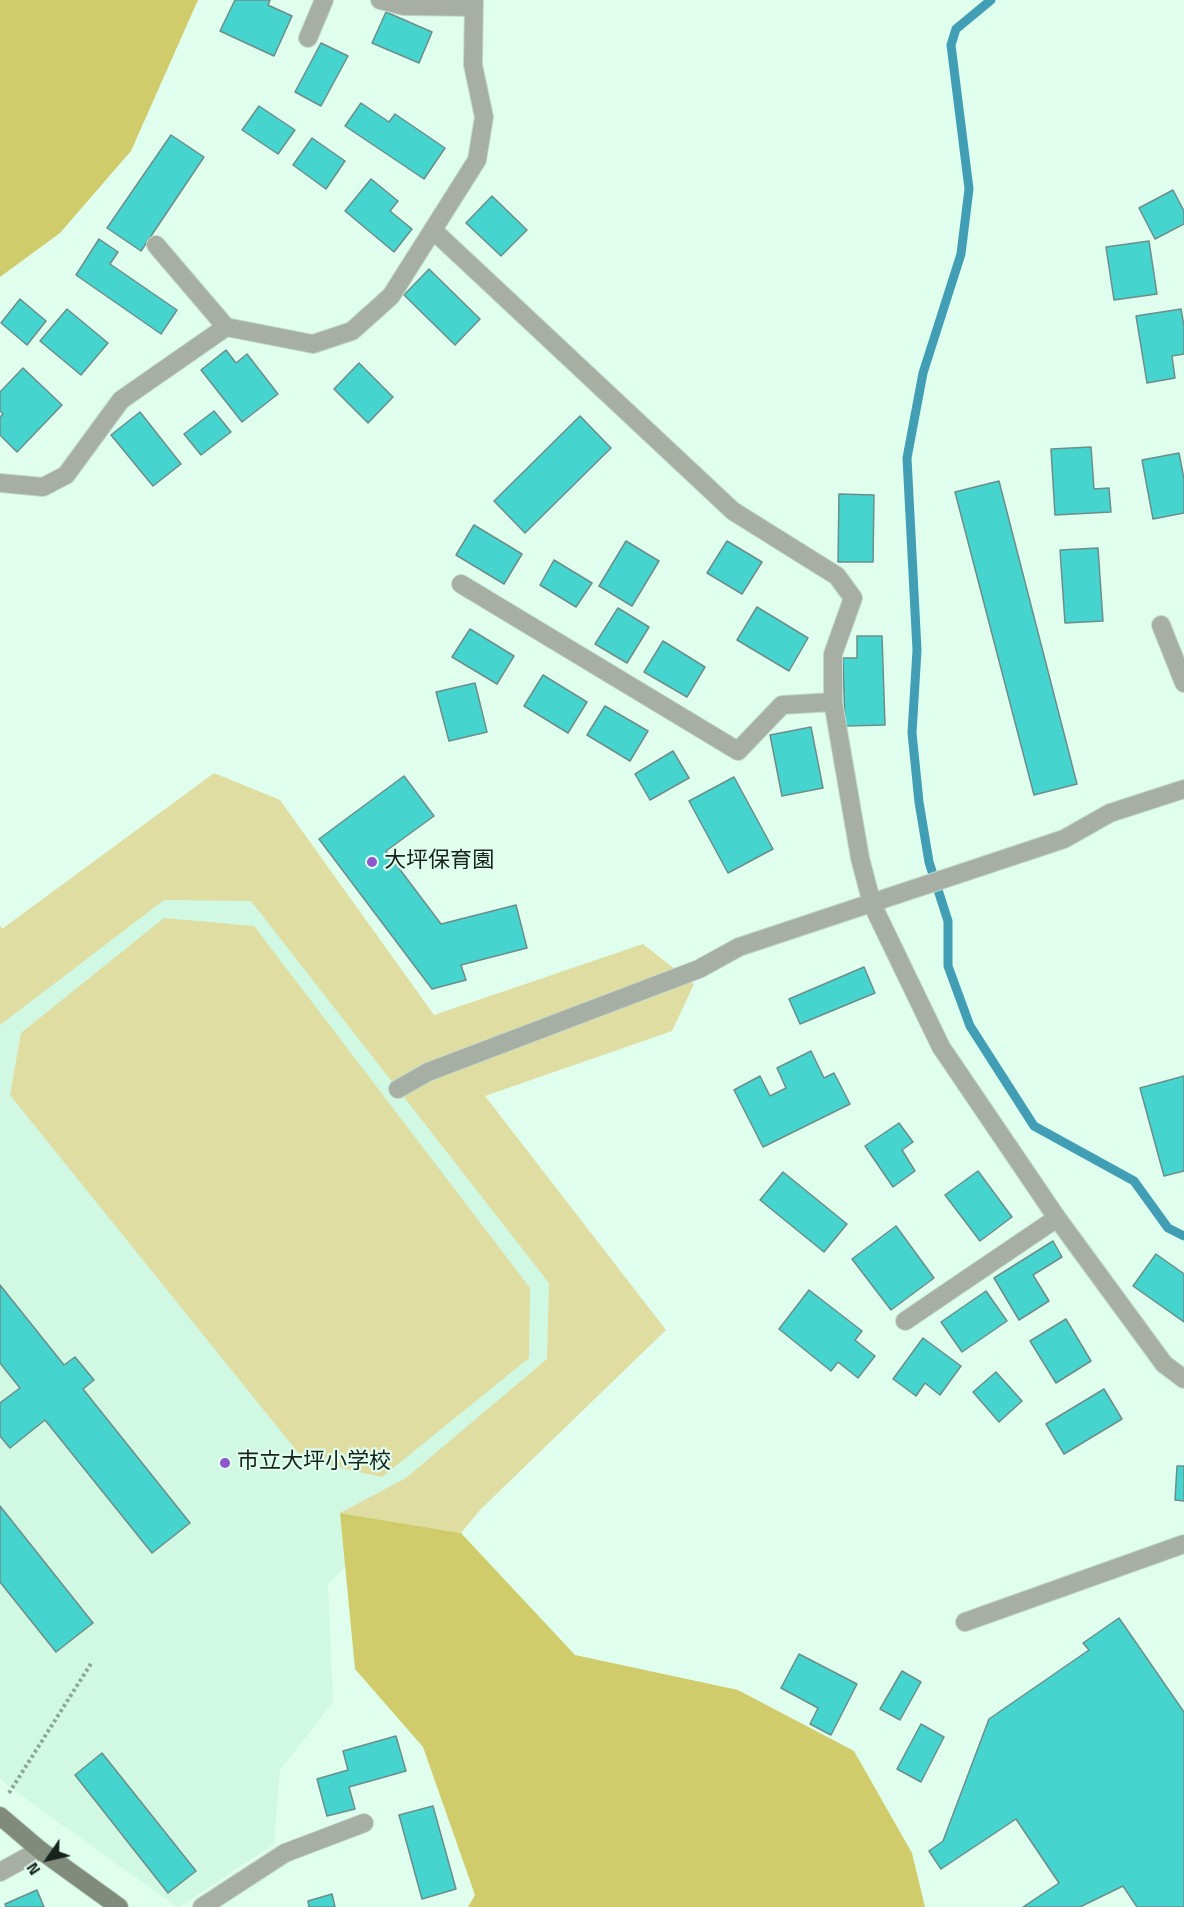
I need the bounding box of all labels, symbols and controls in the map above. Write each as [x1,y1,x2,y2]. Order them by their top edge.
place label: 大坪保育園 [384,849,494,875]
marker: 大坪保育園 [365,855,379,869]
place label: 市立大坪小学校 [237,1450,391,1476]
marker: 市立大坪小学校 [218,1456,232,1470]
north arrow [18,1829,78,1889]
text: N [20,1858,46,1880]

